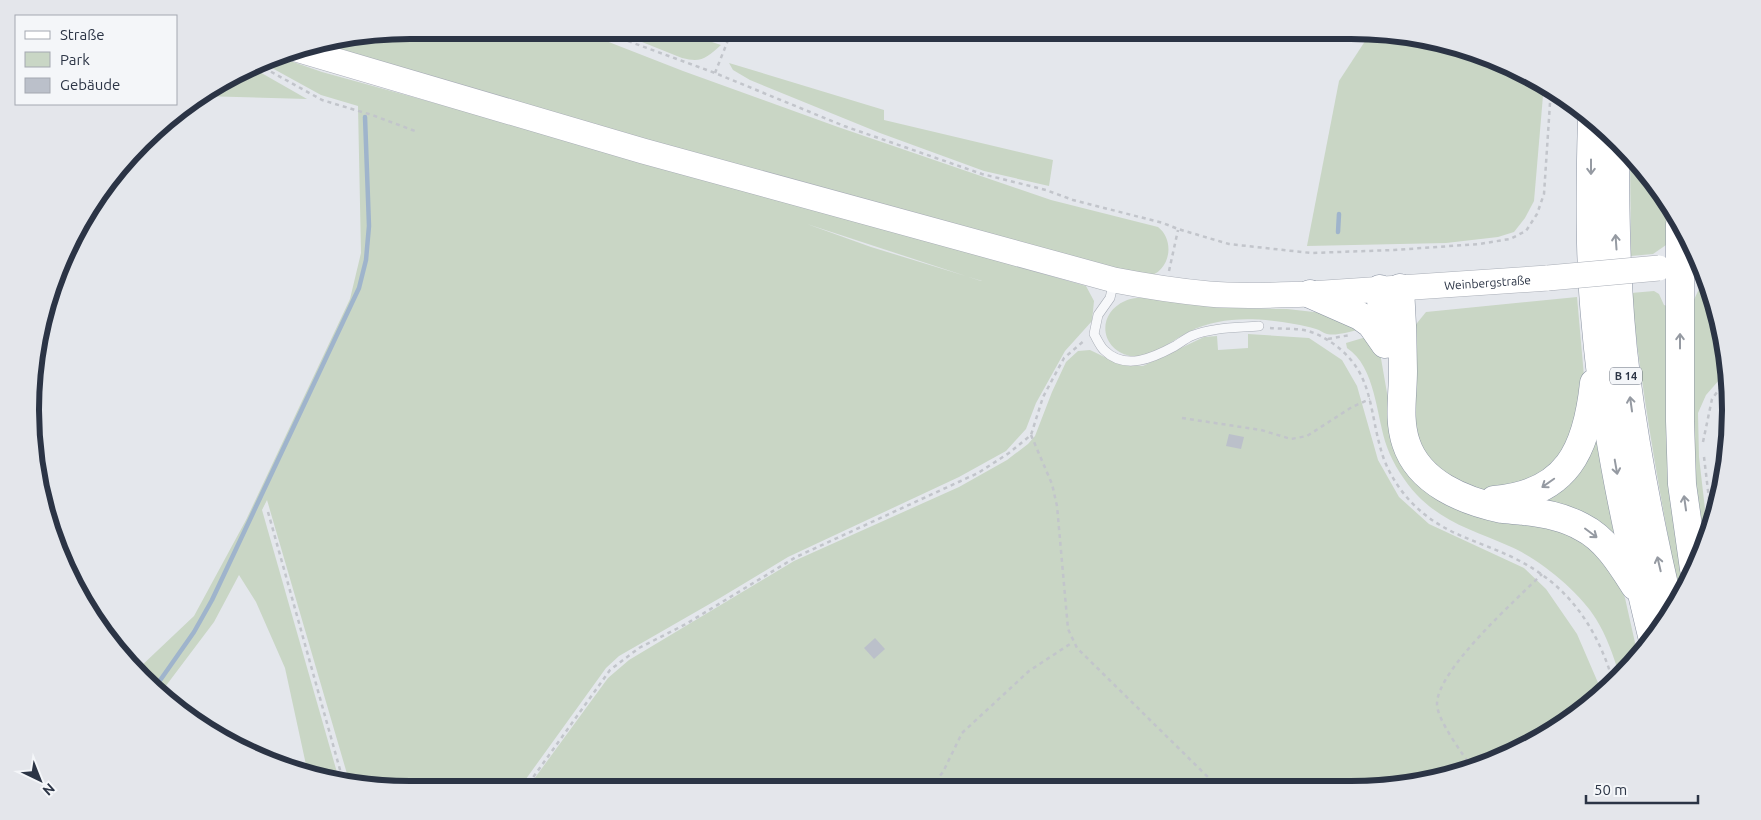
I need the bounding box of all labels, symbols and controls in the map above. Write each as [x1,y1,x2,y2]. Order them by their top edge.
legend [15,15,178,105]
text: Straße [60,26,104,43]
text: Park [60,51,90,68]
text: Gebäude [60,76,120,93]
one-way arrow [1586,158,1596,175]
one-way arrow [1611,235,1620,251]
street label: Weinbergstraße [1444,273,1531,291]
one-way arrow [1675,333,1685,350]
road number: B 14 [1610,368,1642,384]
one-way arrow [1625,396,1635,412]
one-way arrow [1612,459,1622,475]
one-way arrow [1541,478,1555,488]
one-way arrow [1680,495,1690,511]
one-way arrow [1584,527,1597,538]
one-way arrow [1654,556,1663,572]
north arrow [15,755,65,805]
scale bar [1586,772,1698,804]
text: N [40,780,58,799]
text: 50 m [1594,781,1627,798]

